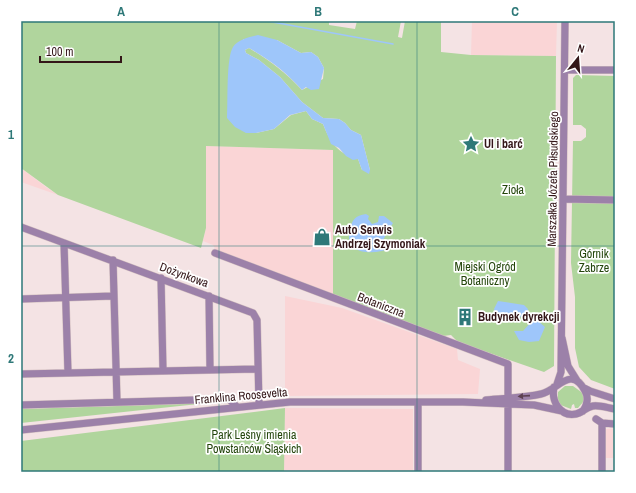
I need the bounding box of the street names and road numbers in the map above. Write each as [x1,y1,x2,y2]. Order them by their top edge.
street label: Marszałka Józefa Piłsudskiego [544,111,562,247]
street label: Dożynkowa [157,259,211,291]
street label: Botaniczna [355,289,407,321]
street label: Franklina Roosevelta [194,384,289,408]

